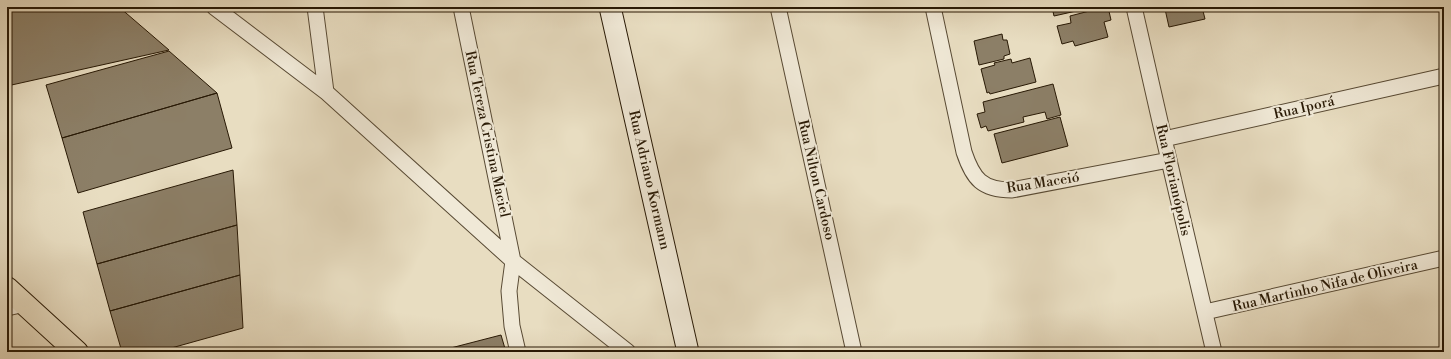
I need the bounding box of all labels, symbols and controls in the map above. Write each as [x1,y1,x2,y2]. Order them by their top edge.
street label: Rua Tereza Cristina Maciel [461,49,513,219]
street label: Rua Iporá [1272,92,1337,124]
street label: Rua Adriano Kormann [624,109,674,252]
street label: Rua Nilton Cardoso [793,118,839,242]
street label: Rua Florianópolis [1151,122,1195,238]
street label: Rua Maceió [1005,168,1081,198]
street label: Rua Martinho Nifa de Oliveira [1231,256,1420,316]

